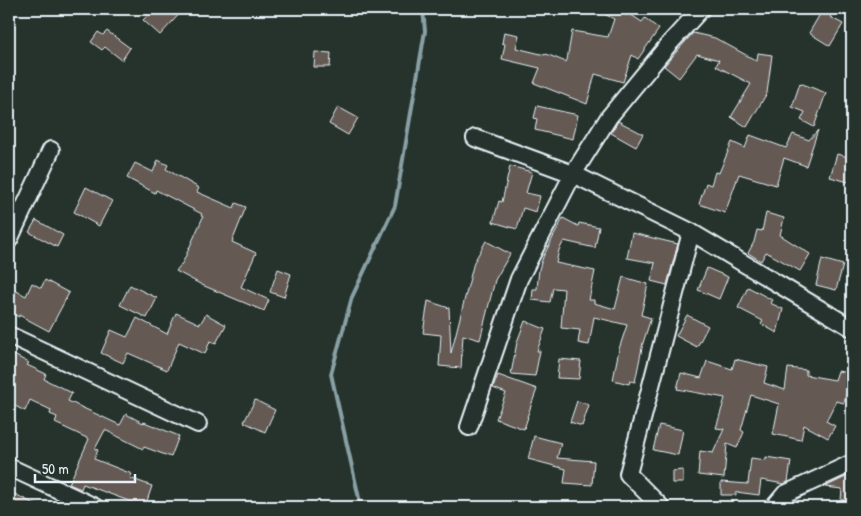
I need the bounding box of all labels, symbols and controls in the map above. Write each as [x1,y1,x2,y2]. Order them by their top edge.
scale bar [35,451,135,483]
text: 50 m [42,458,69,479]

